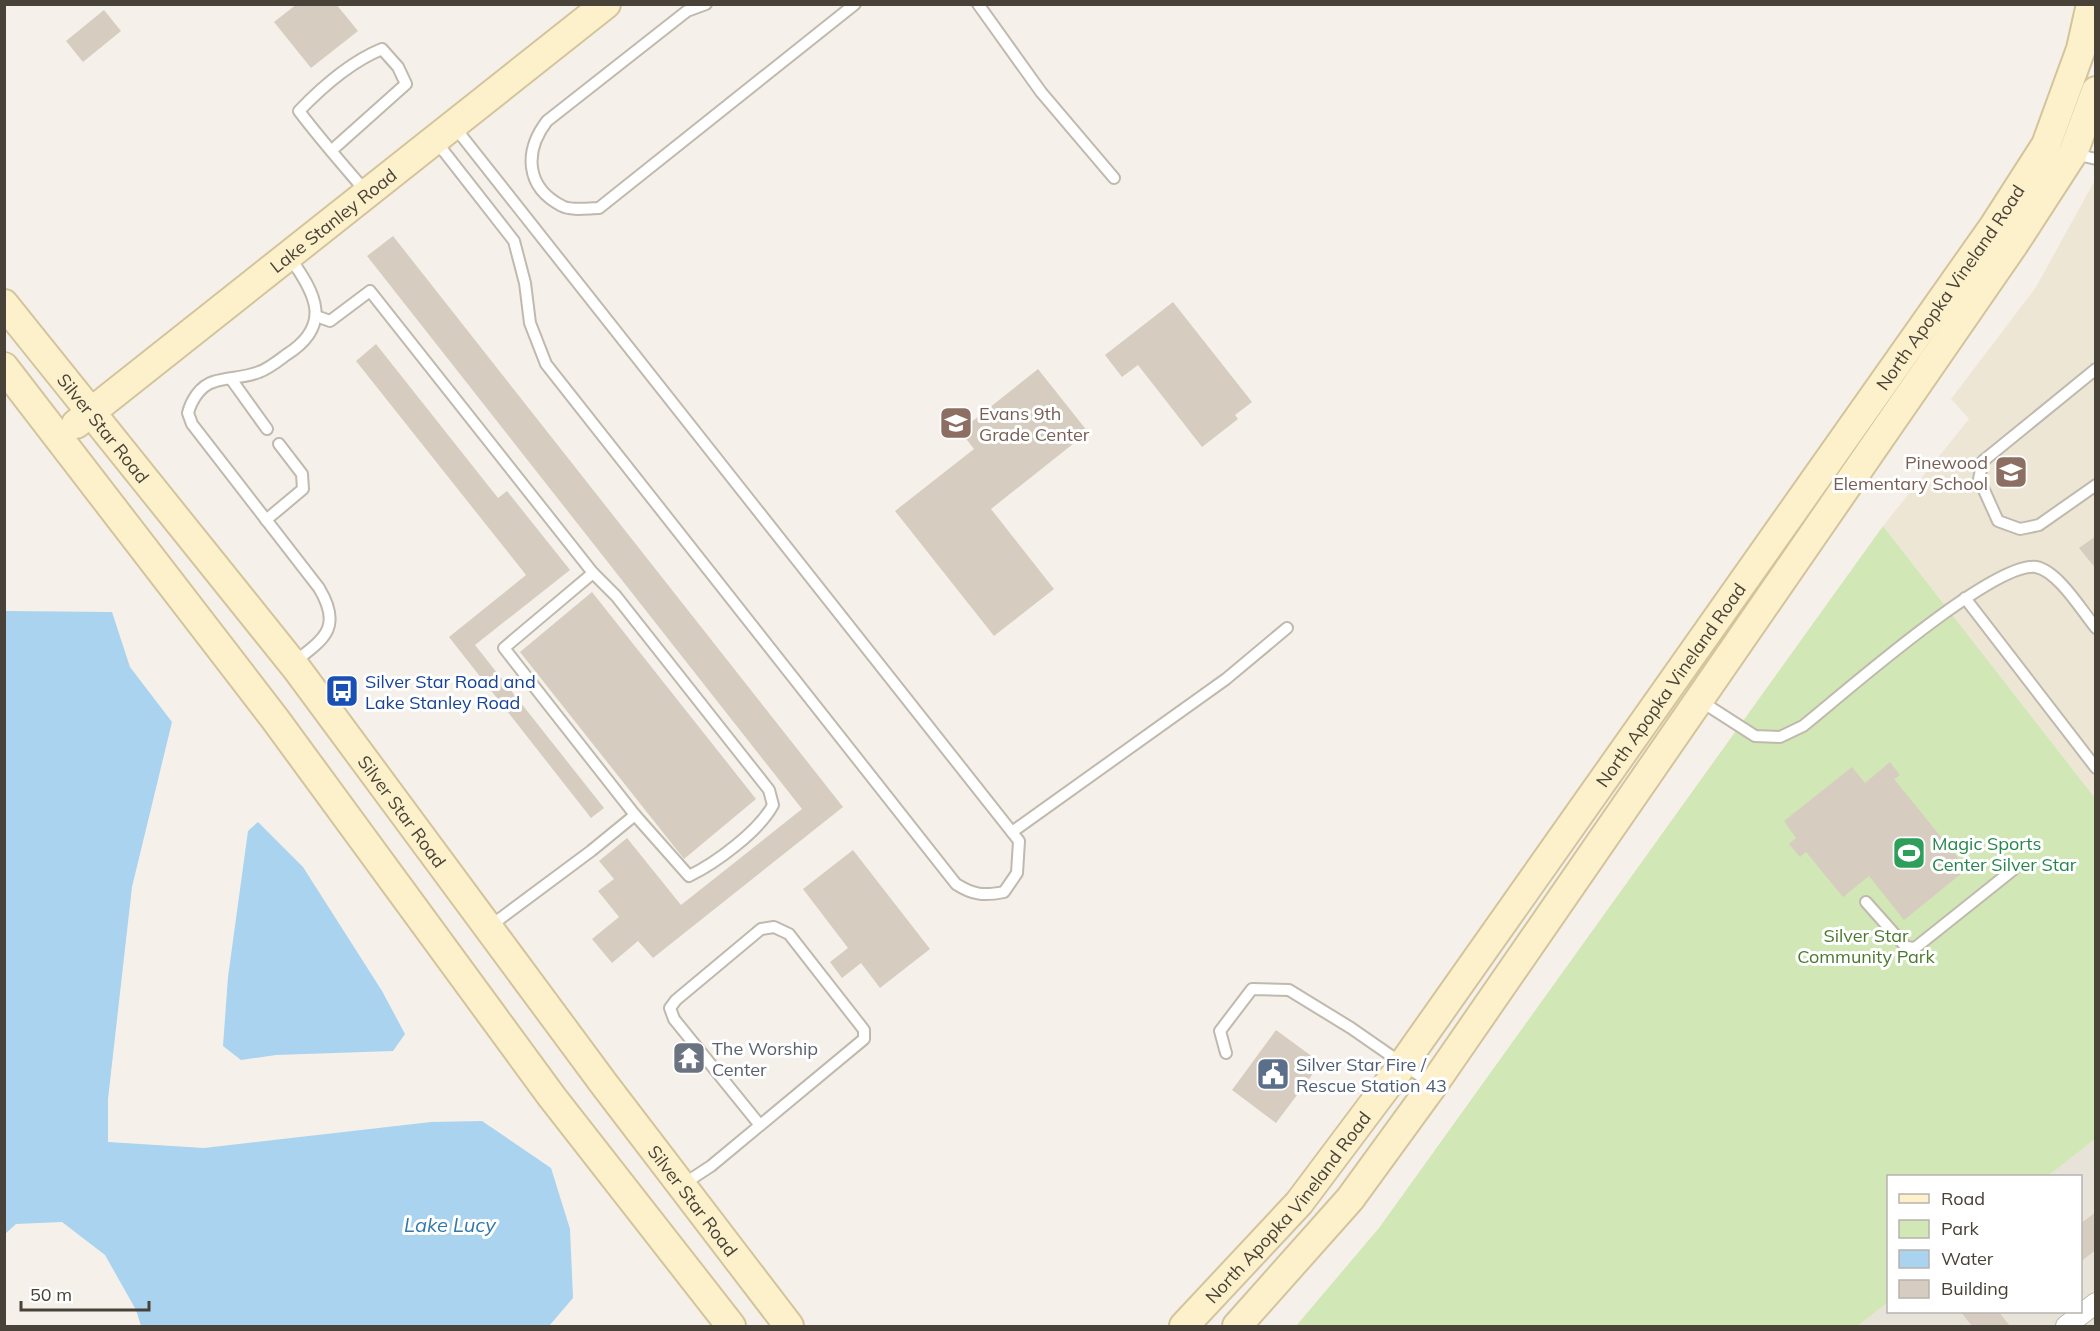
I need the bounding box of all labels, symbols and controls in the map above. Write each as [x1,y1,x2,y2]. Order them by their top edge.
street label: Lake Stanley Road [265,163,401,278]
street label: North Apopka Vineland Road [1871,180,2029,394]
street label: Silver Star Road [53,369,154,487]
place label: Evans 9th Grade Center [979,402,1090,446]
school or university icon: Evans 9th Grade Center [938,405,974,441]
place label: Pinewood Elementary School [1833,451,1988,495]
school or university icon: Pinewood Elementary School [1993,454,2029,490]
street label: North Apopka Vineland Road [1590,578,1750,791]
place label: Silver Star Road and Lake Stanley Road [365,670,536,714]
bus stop icon: Silver Star Road and Lake Stanley Road [324,673,360,709]
street label: Silver Star Road [353,751,451,872]
place label: Magic Sports Center Silver Star [1932,832,2077,876]
sports icon: Magic Sports Center Silver Star [1891,835,1927,871]
park label: Silver Star Community Park [1797,924,1935,968]
place label: The Worship Center [712,1037,818,1081]
temple icon: The Worship Center [671,1040,707,1076]
place label: Silver Star Fire / Rescue Station 43 [1296,1053,1447,1097]
public building icon: Silver Star Fire / Rescue Station 43 [1255,1056,1291,1092]
street label: North Apopka Vineland Road [1200,1107,1375,1308]
street label: Silver Star Road [643,1140,743,1261]
legend [1887,1175,2082,1313]
text: Road [1941,1187,1985,1210]
water label: Lake Lucy [404,1212,497,1237]
text: Park [1941,1217,1980,1240]
text: Water [1941,1247,1994,1270]
scale bar [21,1274,148,1312]
text: Building [1941,1277,2009,1300]
text: 50 m [30,1283,72,1306]

